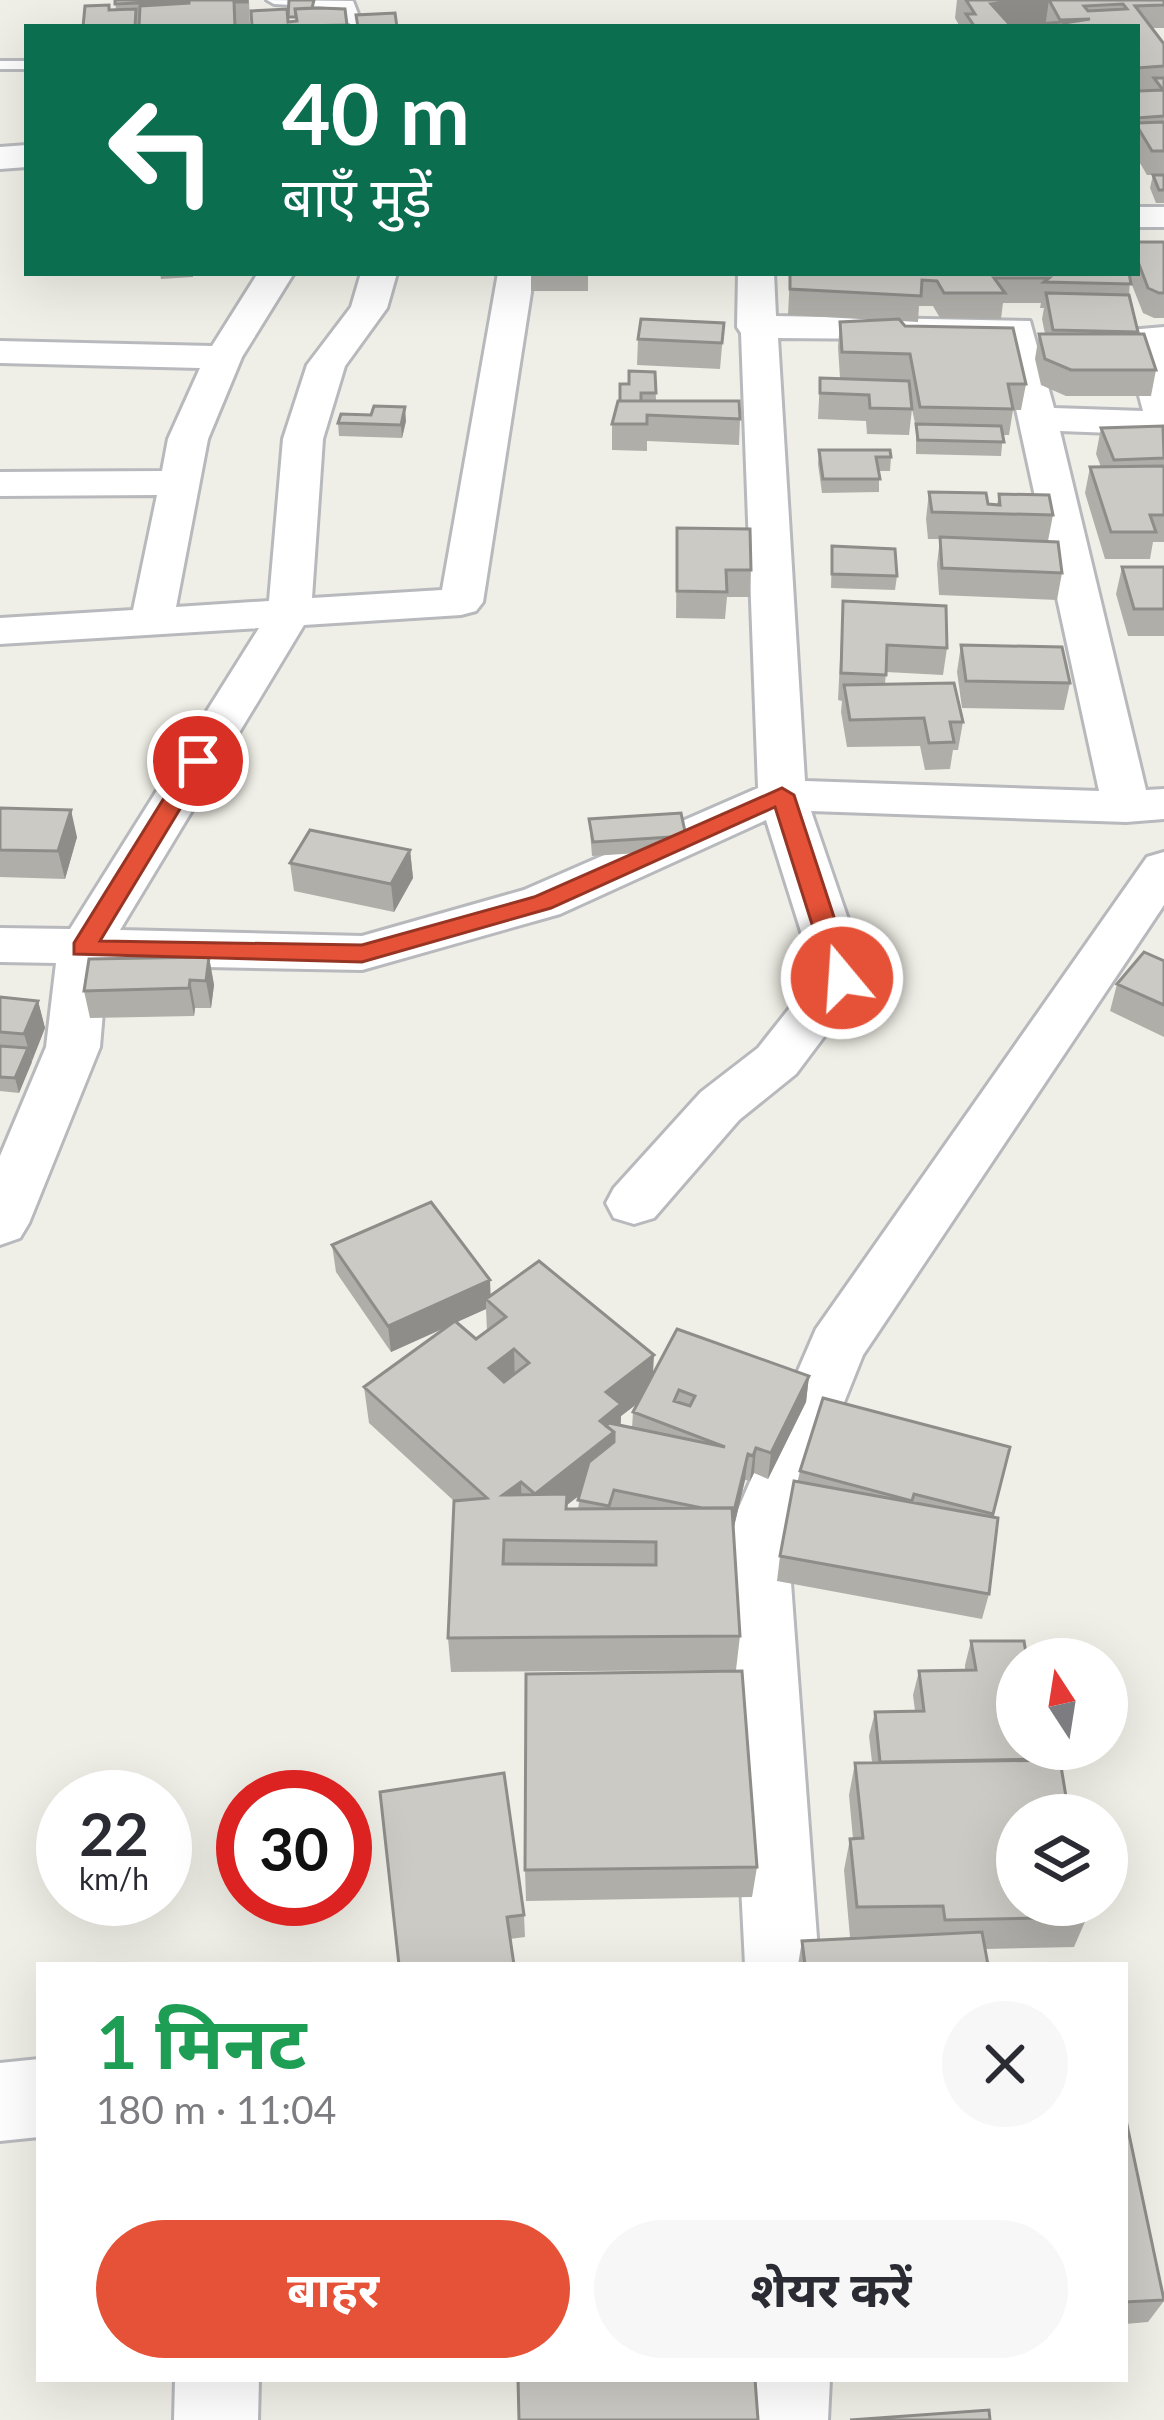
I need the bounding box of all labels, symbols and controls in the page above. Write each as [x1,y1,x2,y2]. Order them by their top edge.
text: 40 m [282,62,470,163]
icon: left [84,72,240,228]
text: बाएँ मुड़ें [282,164,432,229]
pin [147,710,249,812]
icon: arrive [165,728,231,794]
position arrow [779,915,905,1041]
north arrow [996,1638,1128,1770]
map controls [996,1638,1128,1926]
speed limit sign: 30 [216,1770,372,1926]
button: layers [996,1794,1128,1926]
text: 22 [79,1797,149,1869]
text: km/h [79,1860,149,1896]
text: 1 मिनट [96,1998,306,2084]
button: close [942,2001,1068,2127]
text: 180 m · 11:04 [96,2086,336,2132]
button: बाहर [96,2220,570,2358]
button: शेयर करें [594,2220,1068,2358]

